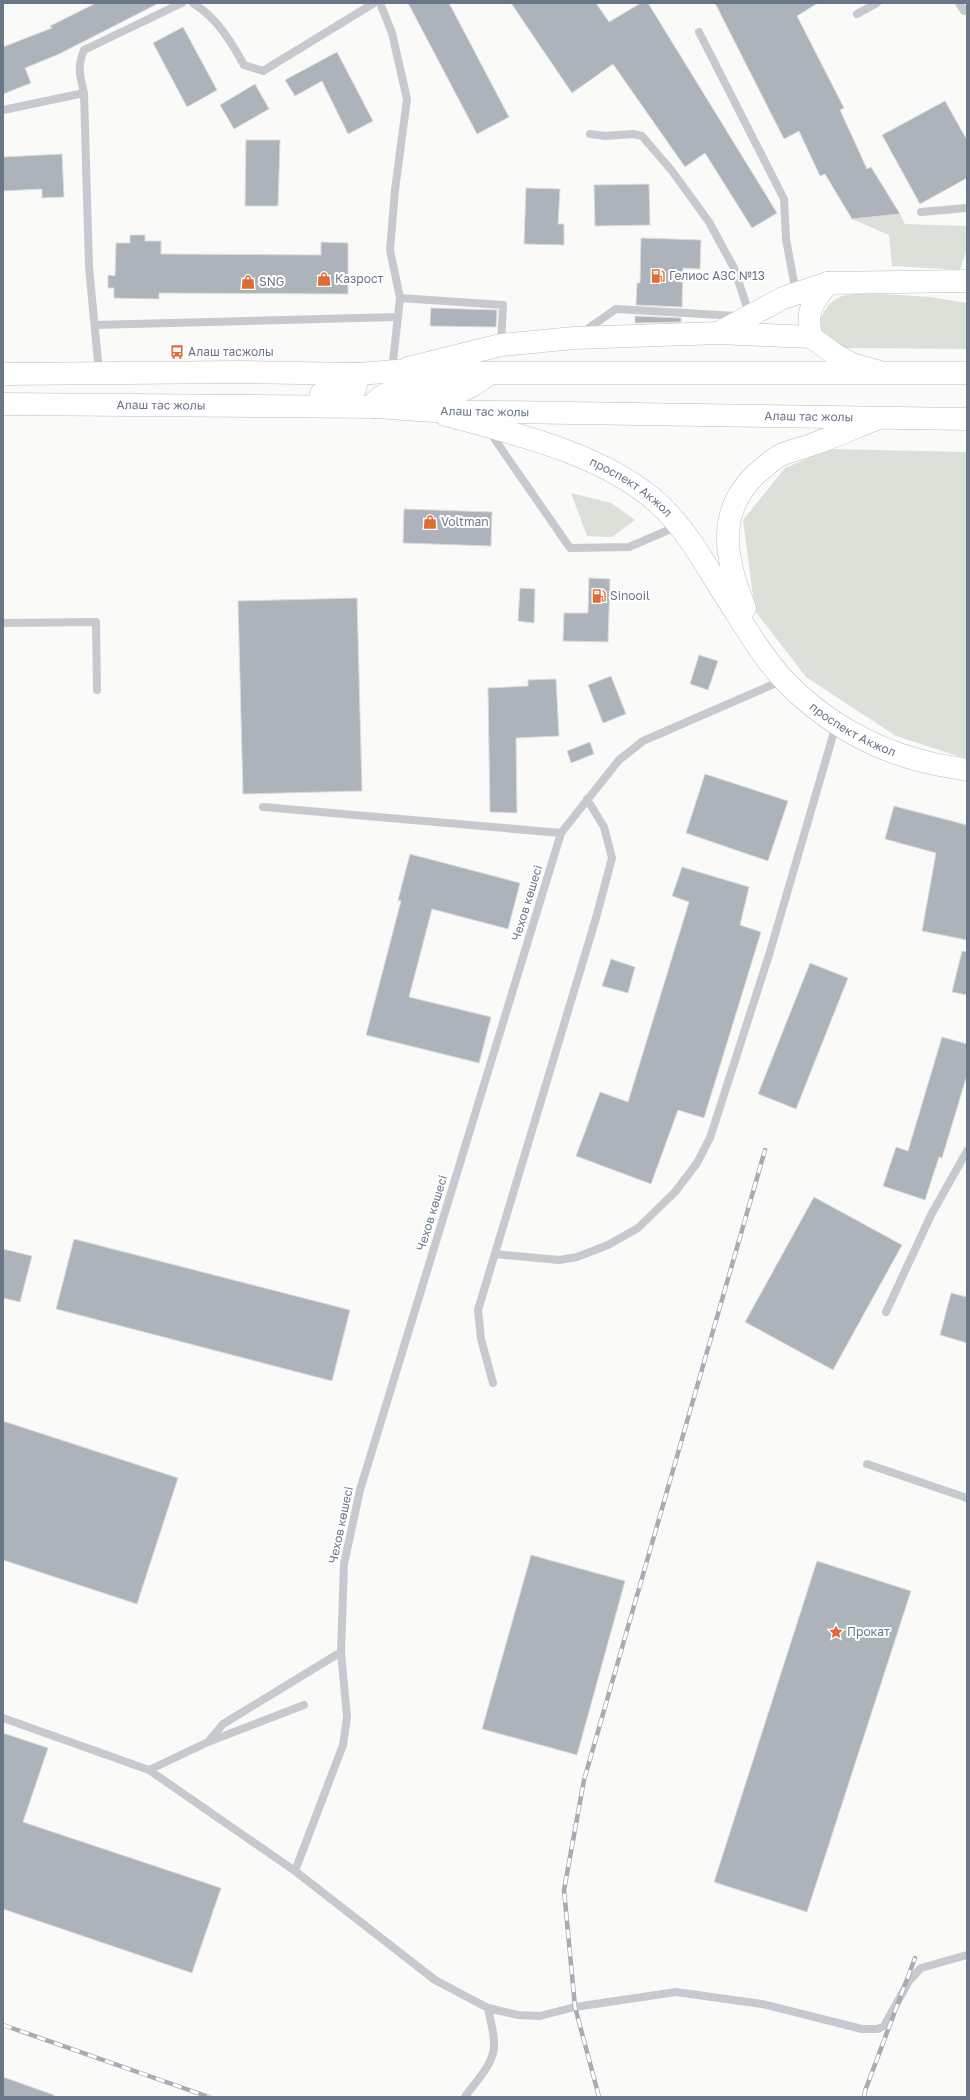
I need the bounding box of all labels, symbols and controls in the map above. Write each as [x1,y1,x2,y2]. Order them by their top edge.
fuel station icon: Гелиос АЗС №13 [650,268,666,284]
place label: Гелиос АЗС №13 [669,268,765,283]
shop icon: Казрост [316,271,332,287]
place label: Казрост [335,271,383,286]
shop icon: SNG [240,274,256,290]
place label: SNG [259,274,284,289]
bus stop icon: Алаш тасжолы [169,344,185,360]
place label: Алаш тасжолы [188,344,274,359]
street label: Алаш тас жолы [116,397,206,413]
street label: Алаш тас жолы [440,403,530,419]
street label: Алаш тас жолы [764,408,853,424]
street label: проспект Акжол [587,454,676,520]
shop icon: Voltman [422,514,438,530]
place label: Voltman [441,514,489,529]
fuel station icon: Sinooil [591,588,607,604]
place label: Sinooil [610,588,650,603]
street label: проспект Акжол [807,699,898,759]
street label: Чехов көшесі [508,863,545,943]
street label: Чехов көшесі [413,1173,450,1253]
street label: Чехов көшесі [325,1485,356,1565]
place icon: Прокат [828,1624,844,1640]
place label: Прокат [847,1624,890,1639]

